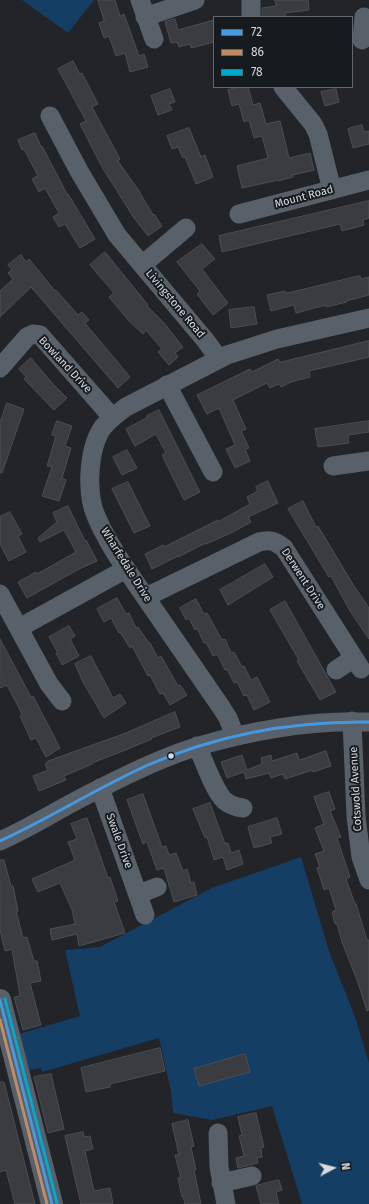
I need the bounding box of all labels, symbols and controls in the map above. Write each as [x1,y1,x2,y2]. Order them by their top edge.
legend [213,16,353,88]
text: 72 [251,25,262,39]
text: 86 [251,45,264,59]
text: 78 [251,65,263,79]
street label: Mount Road [273,183,335,211]
street label: Livingstone Road [143,267,207,341]
street label: Bowland Drive [36,334,94,396]
street label: Wharfedale Drive [98,525,154,605]
street label: Derwent Drive [278,546,328,612]
street label: Cotswold Avenue [347,746,365,832]
unlabelled marker [166,751,176,761]
street label: Swale Drive [103,812,135,870]
north arrow [313,1148,353,1188]
text: N [339,1162,352,1171]

